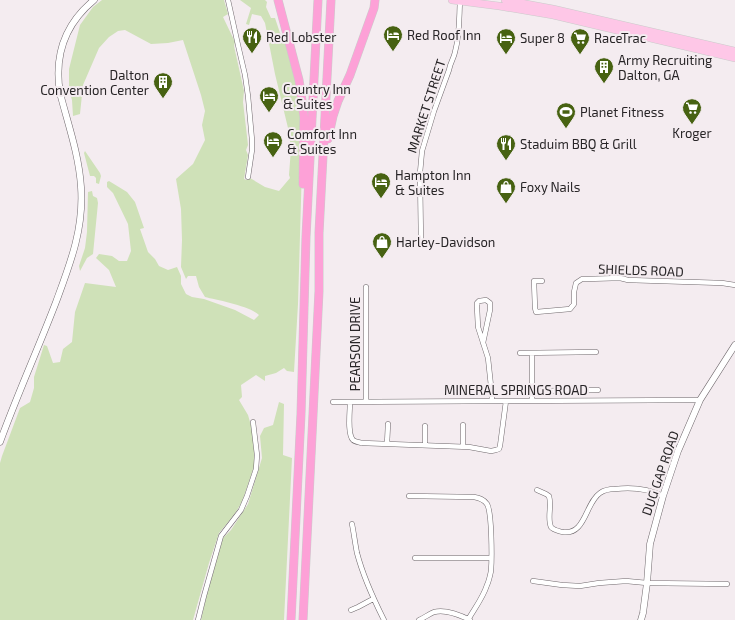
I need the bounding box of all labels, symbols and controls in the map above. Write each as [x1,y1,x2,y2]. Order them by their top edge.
hotel icon: Red Roof Inn [382,24,404,52]
restaurant icon: Red Lobster [241,26,263,54]
place label: Red Roof Inn [407,27,481,43]
hotel icon: Super 8 [495,27,517,55]
supermarket icon: RaceTrac [569,27,591,55]
place label: Red Lobster [266,29,337,45]
place label: Super 8 [520,30,565,46]
place label: RaceTrac [594,30,646,46]
place label: Army Recruiting Dalton, GA [618,52,712,83]
building icon: Army Recruiting Dalton, GA [593,56,615,84]
street label: MARKET STREET [403,57,449,155]
place label: Dalton Convention Center [40,67,149,98]
building icon: Dalton Convention Center [152,71,174,99]
place label: Country Inn & Suites [283,81,351,112]
hotel icon: Country Inn & Suites [258,85,280,113]
supermarket icon: Kroger [681,97,703,125]
sports icon: Planet Fitness [555,101,577,129]
place label: Planet Fitness [580,104,664,120]
place label: Kroger [672,125,712,141]
place label: Comfort Inn & Suites [287,126,357,157]
hotel icon: Comfort Inn & Suites [262,130,284,158]
restaurant icon: Staduim BBQ & Grill [495,133,517,161]
place label: Staduim BBQ & Grill [520,136,637,152]
place label: Hampton Inn & Suites [395,167,471,198]
hotel icon: Hampton Inn & Suites [370,171,392,199]
shop icon: Foxy Nails [495,176,517,204]
place label: Foxy Nails [520,179,580,195]
shop icon: Harley-Davidson [371,231,393,259]
place label: Harley-Davidson [396,234,495,250]
street label: SHIELDS ROAD [598,261,684,279]
street label: PEARSON DRIVE [347,297,363,391]
street label: MINERAL SPRINGS ROAD [444,382,588,398]
street label: DUG GAP ROAD [638,429,682,517]

